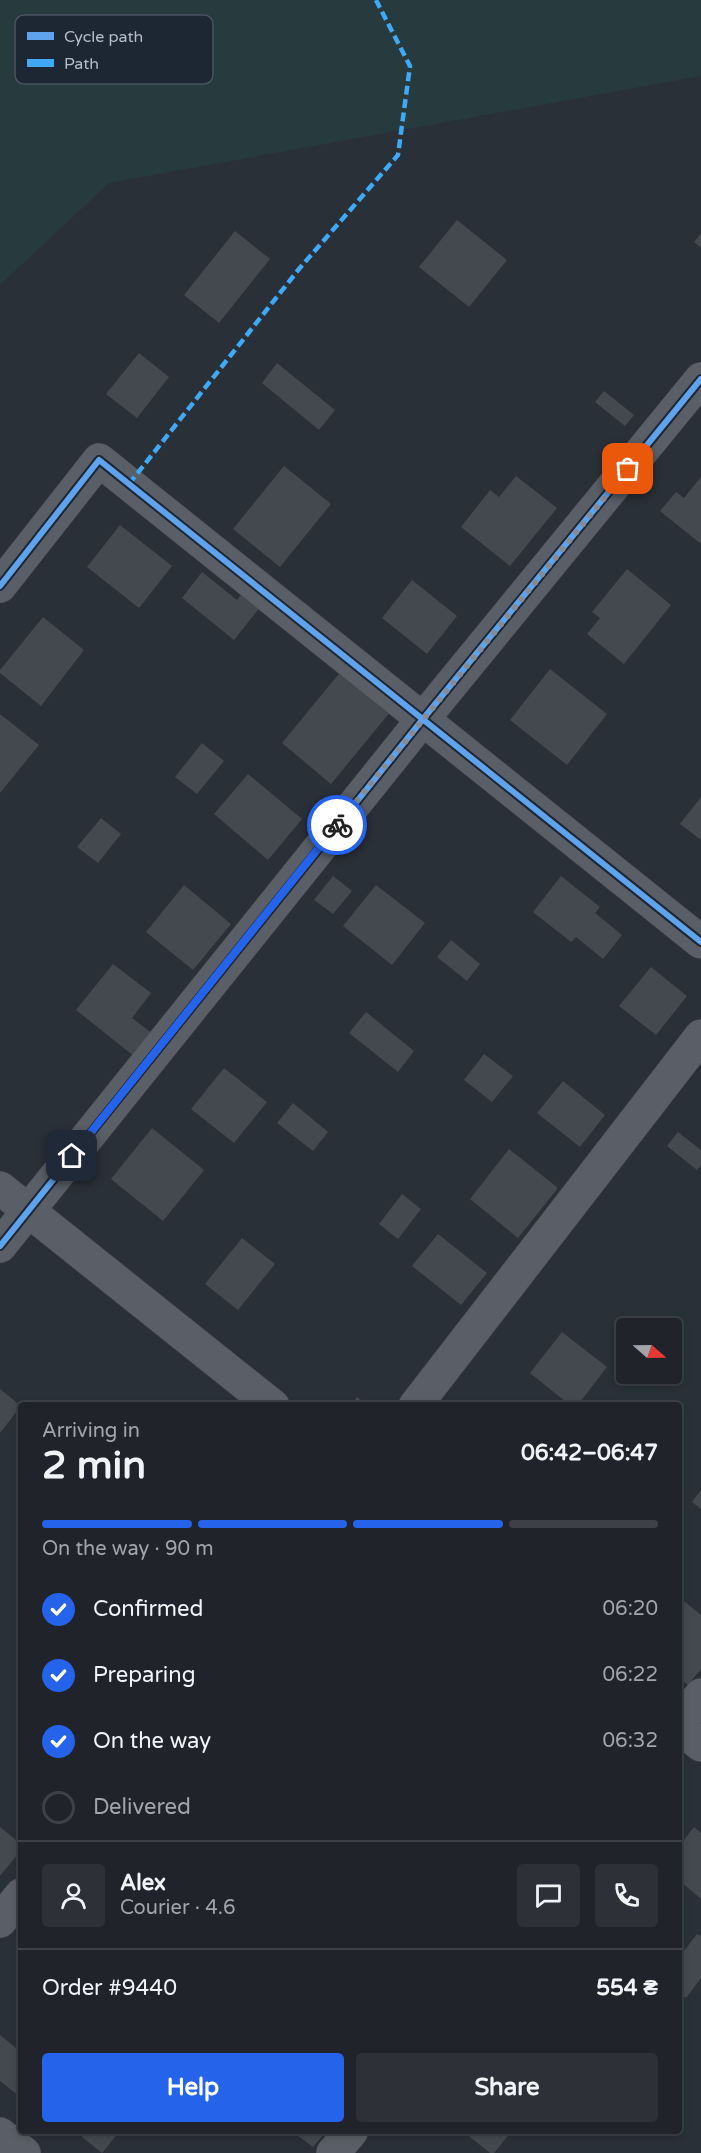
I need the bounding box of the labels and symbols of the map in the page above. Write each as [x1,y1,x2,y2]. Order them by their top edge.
legend [15,15,213,84]
text: Cycle path [64,27,143,47]
text: Path [64,54,99,74]
pin [602,443,653,494]
courier [307,795,367,855]
pin [46,1130,97,1181]
north arrow [616,1318,682,1384]

